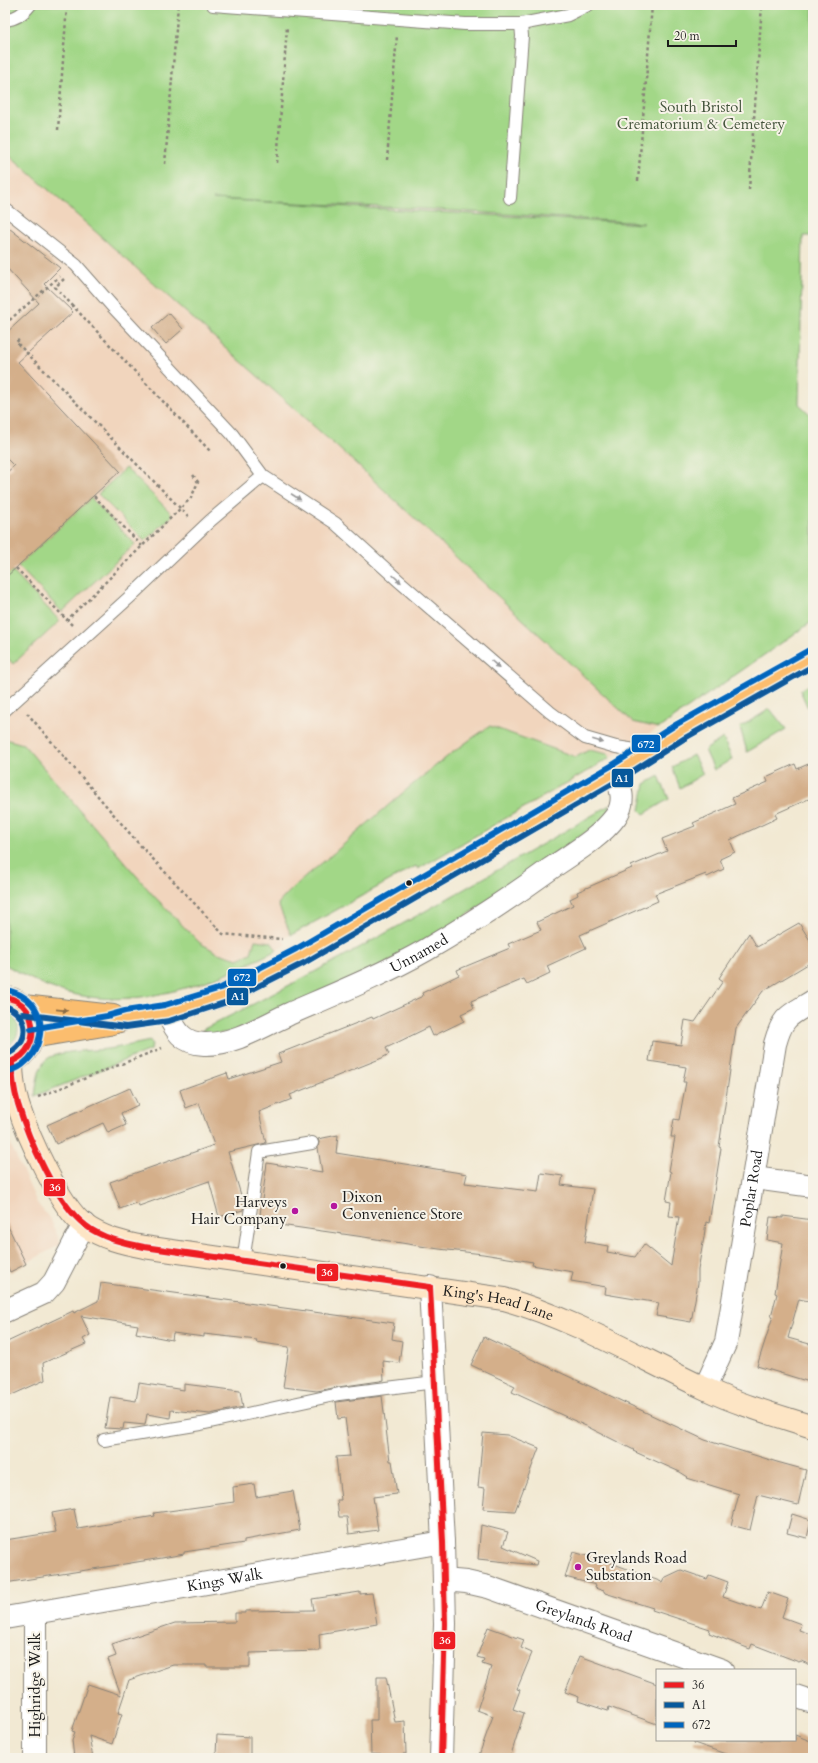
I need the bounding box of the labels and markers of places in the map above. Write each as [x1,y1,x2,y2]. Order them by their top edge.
unlabelled marker [404,878,414,888]
place label: Dixon Convenience Store [342,1187,463,1224]
place label: Harveys Hair Company [191,1192,287,1229]
marker: Dixon Convenience Store [329,1201,339,1211]
marker: Harveys Hair Company [290,1206,300,1216]
unlabelled marker [278,1261,288,1271]
place label: Greylands Road Substation [586,1548,687,1585]
marker: Greylands Road Substation [573,1562,583,1572]

